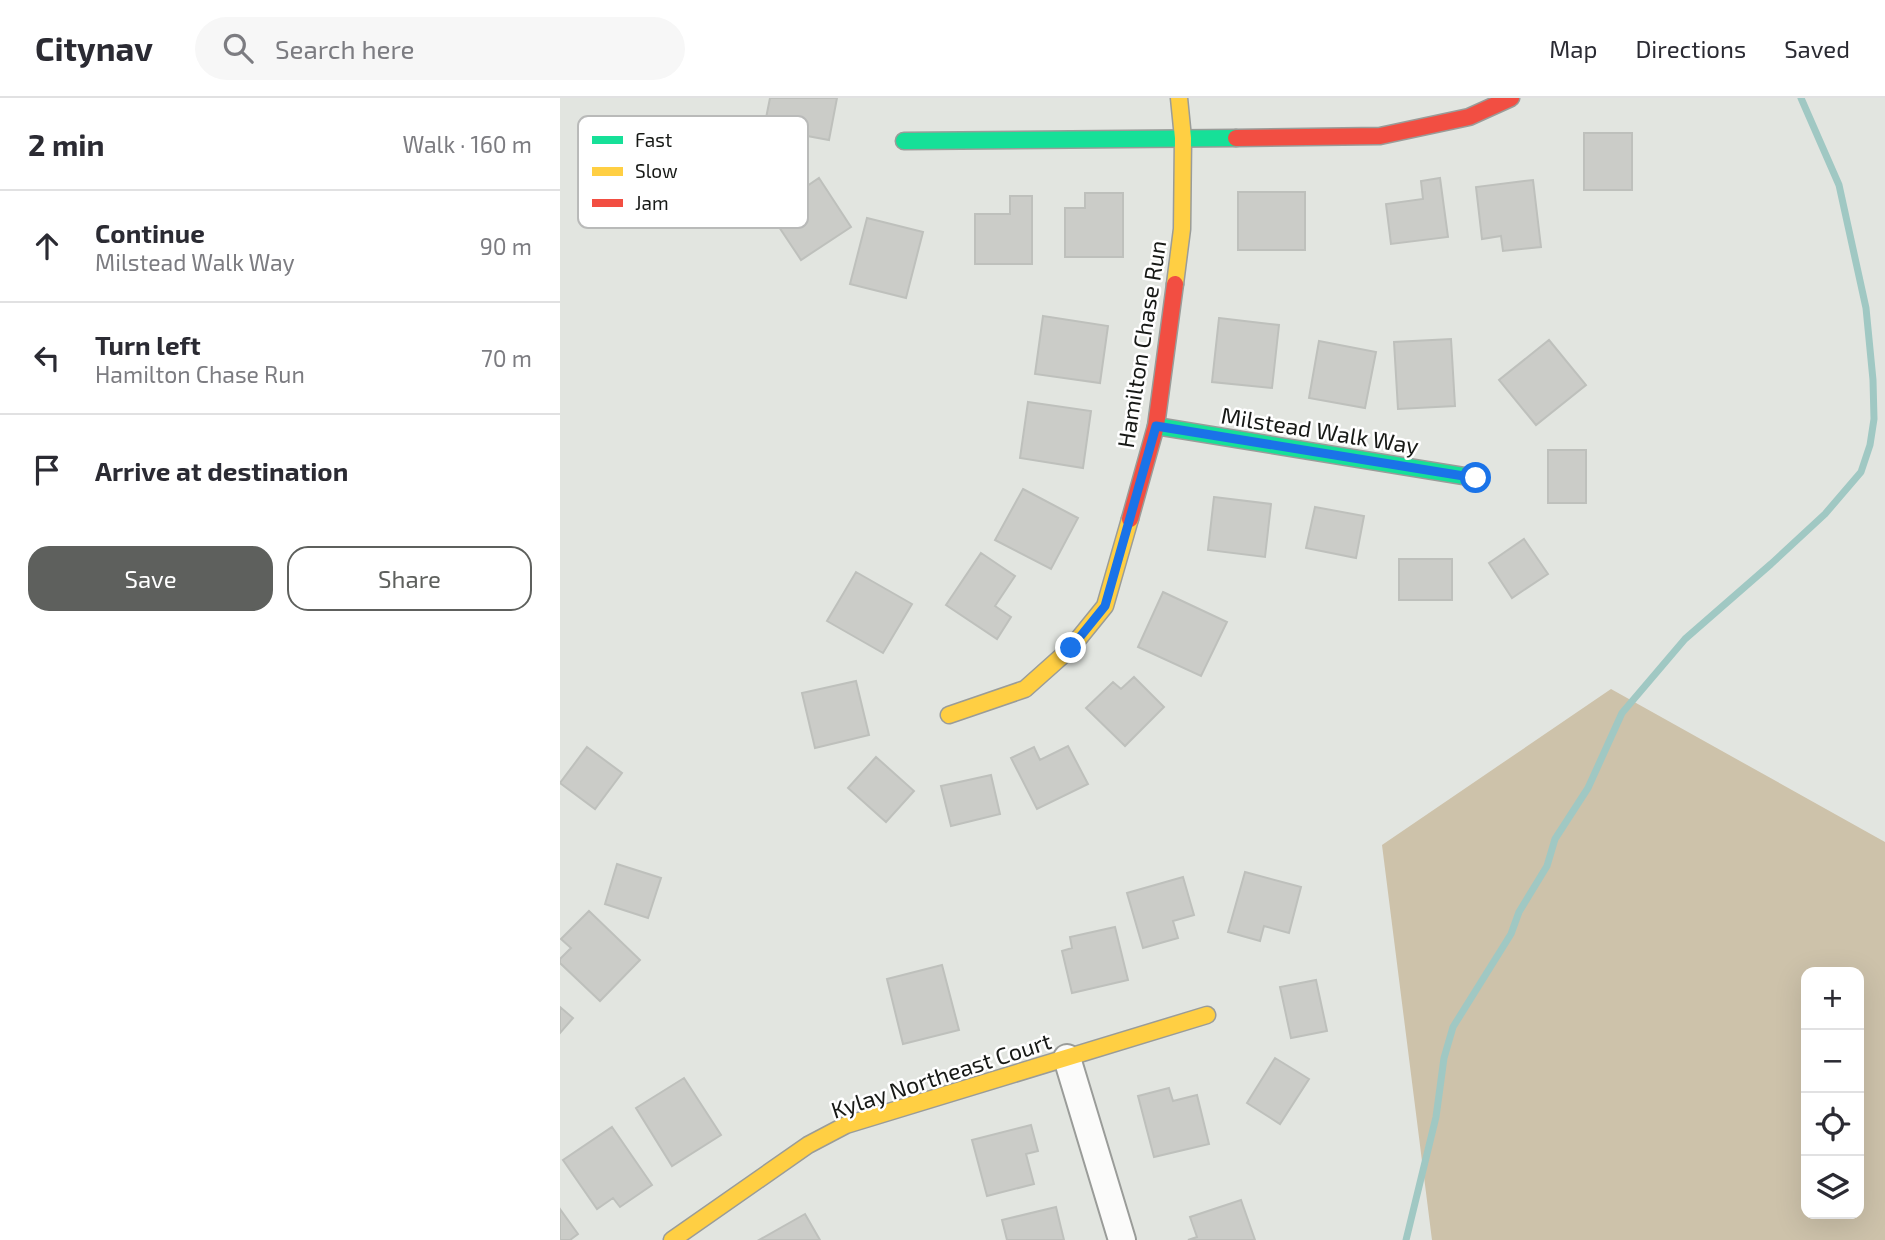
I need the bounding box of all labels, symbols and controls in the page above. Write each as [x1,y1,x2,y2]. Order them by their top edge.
search box [195,17,685,80]
text: Citynav [35,28,153,68]
icon: search [219,29,257,67]
text: Search here [275,33,415,64]
text: Map [1549,34,1597,63]
text: Directions [1635,34,1746,63]
text: Saved [1784,34,1850,63]
legend [578,116,808,228]
text: 2 min [28,126,105,162]
text: Fast [635,128,672,151]
text: Walk · 160 m [402,130,532,158]
text: Slow [635,159,678,182]
text: Jam [635,191,669,214]
text: Continue [95,217,205,248]
icon: ahead [28,227,66,265]
text: 90 m [480,232,532,260]
street label: Hamilton Chase Run [1111,238,1171,450]
text: Milstead Walk Way [95,248,295,276]
text: Turn left [95,329,201,360]
icon: left [28,339,66,377]
text: 70 m [481,344,532,372]
text: Hamilton Chase Run [95,360,305,388]
street label: Milstead Walk Way [1219,401,1421,459]
icon: arrive [28,451,66,489]
text: Arrive at destination [95,455,348,486]
route start [1460,462,1491,493]
button: Save [28,546,273,611]
button: Share [287,546,532,611]
route end [1055,632,1086,663]
map controls [1801,967,1864,1219]
button: + [1801,967,1864,1030]
street label: Kylay Northeast Court [827,1026,1055,1124]
button: − [1801,1030,1864,1093]
button: locate [1801,1093,1864,1156]
button: layers [1801,1156,1864,1219]

